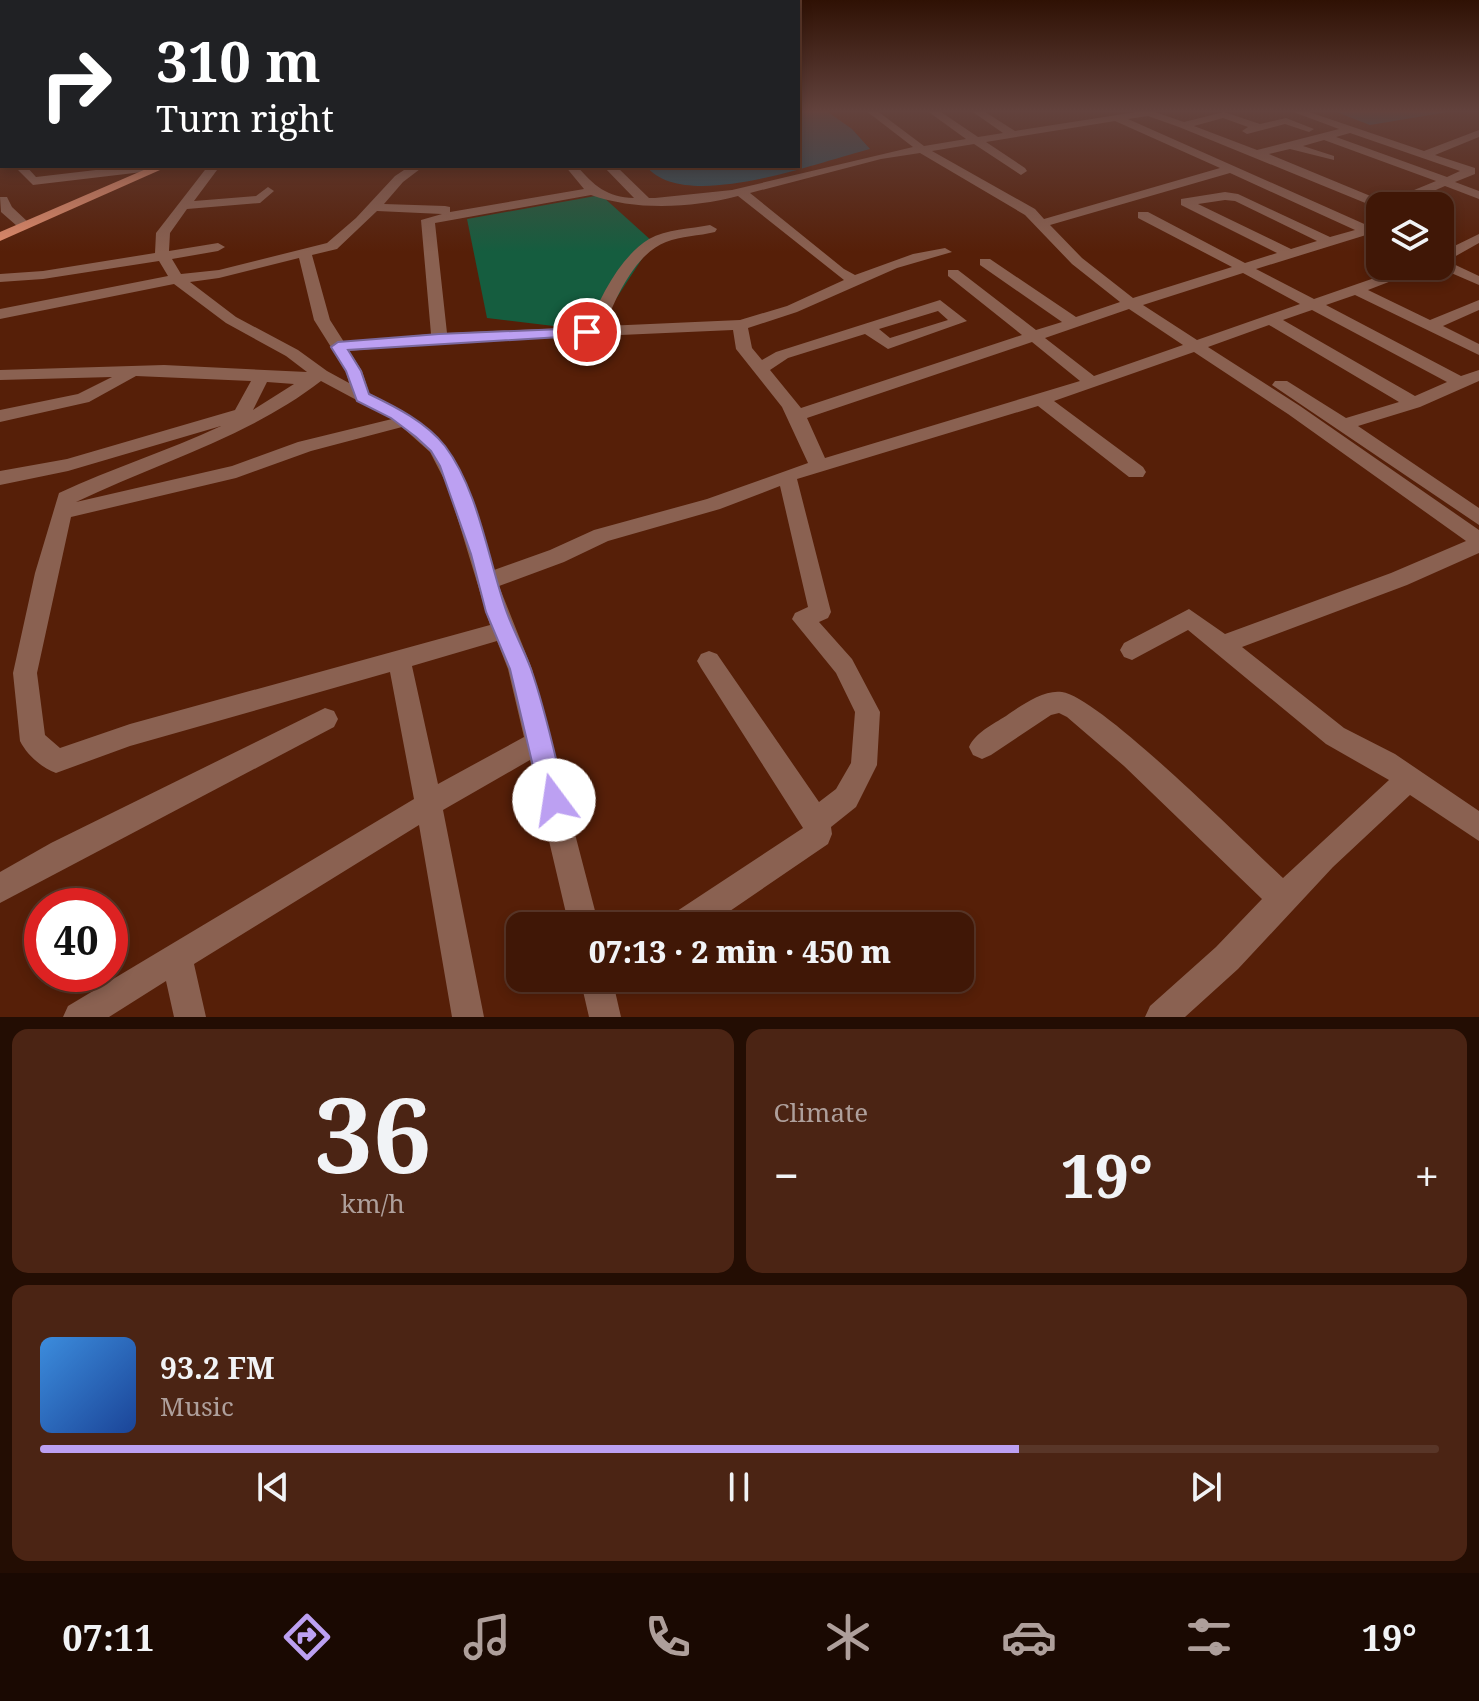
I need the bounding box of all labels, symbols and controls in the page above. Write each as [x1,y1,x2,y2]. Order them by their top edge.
text: 310 m [156,22,321,98]
icon: right [24,32,128,136]
text: Turn right [156,94,334,143]
map controls [1366,192,1454,280]
button: layers [1366,192,1454,280]
pin [553,298,621,366]
icon: arrive [565,310,609,354]
position arrow [512,758,596,842]
speed limit sign: 40 [24,888,128,992]
text: 07:13 · 2 min · 450 m [589,931,891,972]
text: 36 [314,1062,432,1203]
text: Climate [774,1094,868,1130]
text: 19° [1061,1134,1153,1216]
text: − [774,1145,799,1205]
text: + [1414,1145,1439,1205]
text: km/h [341,1185,405,1221]
text: 93.2 FM [160,1347,275,1388]
text: Music [160,1388,234,1424]
icon: previous [251,1465,295,1509]
icon: pause [717,1465,761,1509]
icon: next [1184,1465,1228,1509]
icon: directions [279,1609,335,1665]
icon: music [459,1609,515,1665]
icon: phone [640,1609,696,1665]
icon: climate [820,1609,876,1665]
icon: car [1001,1609,1057,1665]
icon: filters [1181,1609,1237,1665]
text: 07:11 [62,1613,155,1662]
text: 19° [1362,1613,1417,1662]

